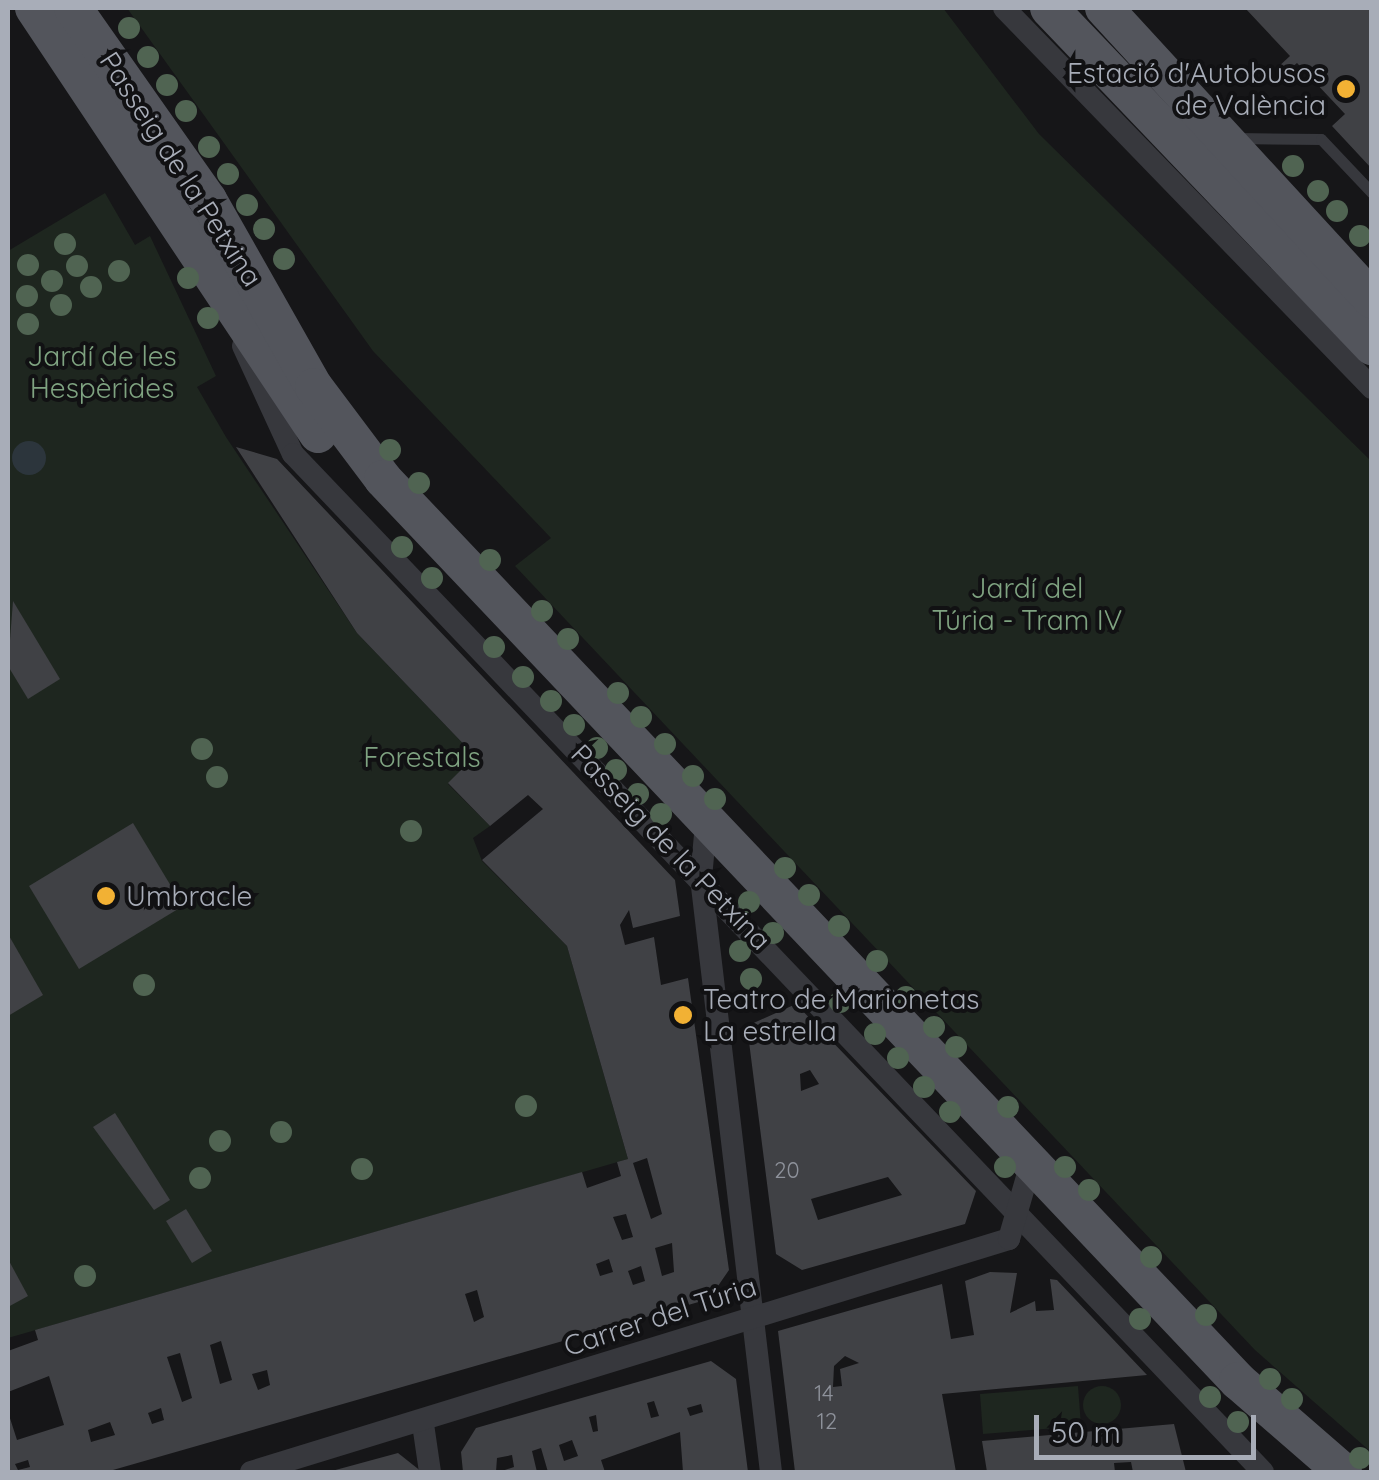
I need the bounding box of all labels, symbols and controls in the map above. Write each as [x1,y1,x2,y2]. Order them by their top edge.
street label: Passeig de la Petxina [93,46,269,292]
place label: Estació d'Autobusos de València [1067,56,1326,122]
marker: Estació d'Autobusos de València [1335,78,1357,100]
park label: Jardí de les Hespèrides [27,339,177,405]
park label: Jardí del Túria - Tram IV [932,571,1122,637]
street label: Passeig de la Petxina [564,737,778,957]
park label: Forestals [363,740,481,774]
place label: Umbracle [126,879,252,913]
marker: Umbracle [95,885,117,907]
place label: Teatro de Marionetas La estrella [703,982,979,1048]
marker: Teatro de Marionetas La estrella [672,1004,694,1026]
house number: 20 [774,1158,800,1184]
street label: Carrer del Túria [559,1269,761,1363]
house number: 14 [814,1381,834,1407]
scale bar [1039,1395,1262,1457]
house number: 12 [817,1409,837,1435]
text: 50 m [1051,1413,1121,1451]

